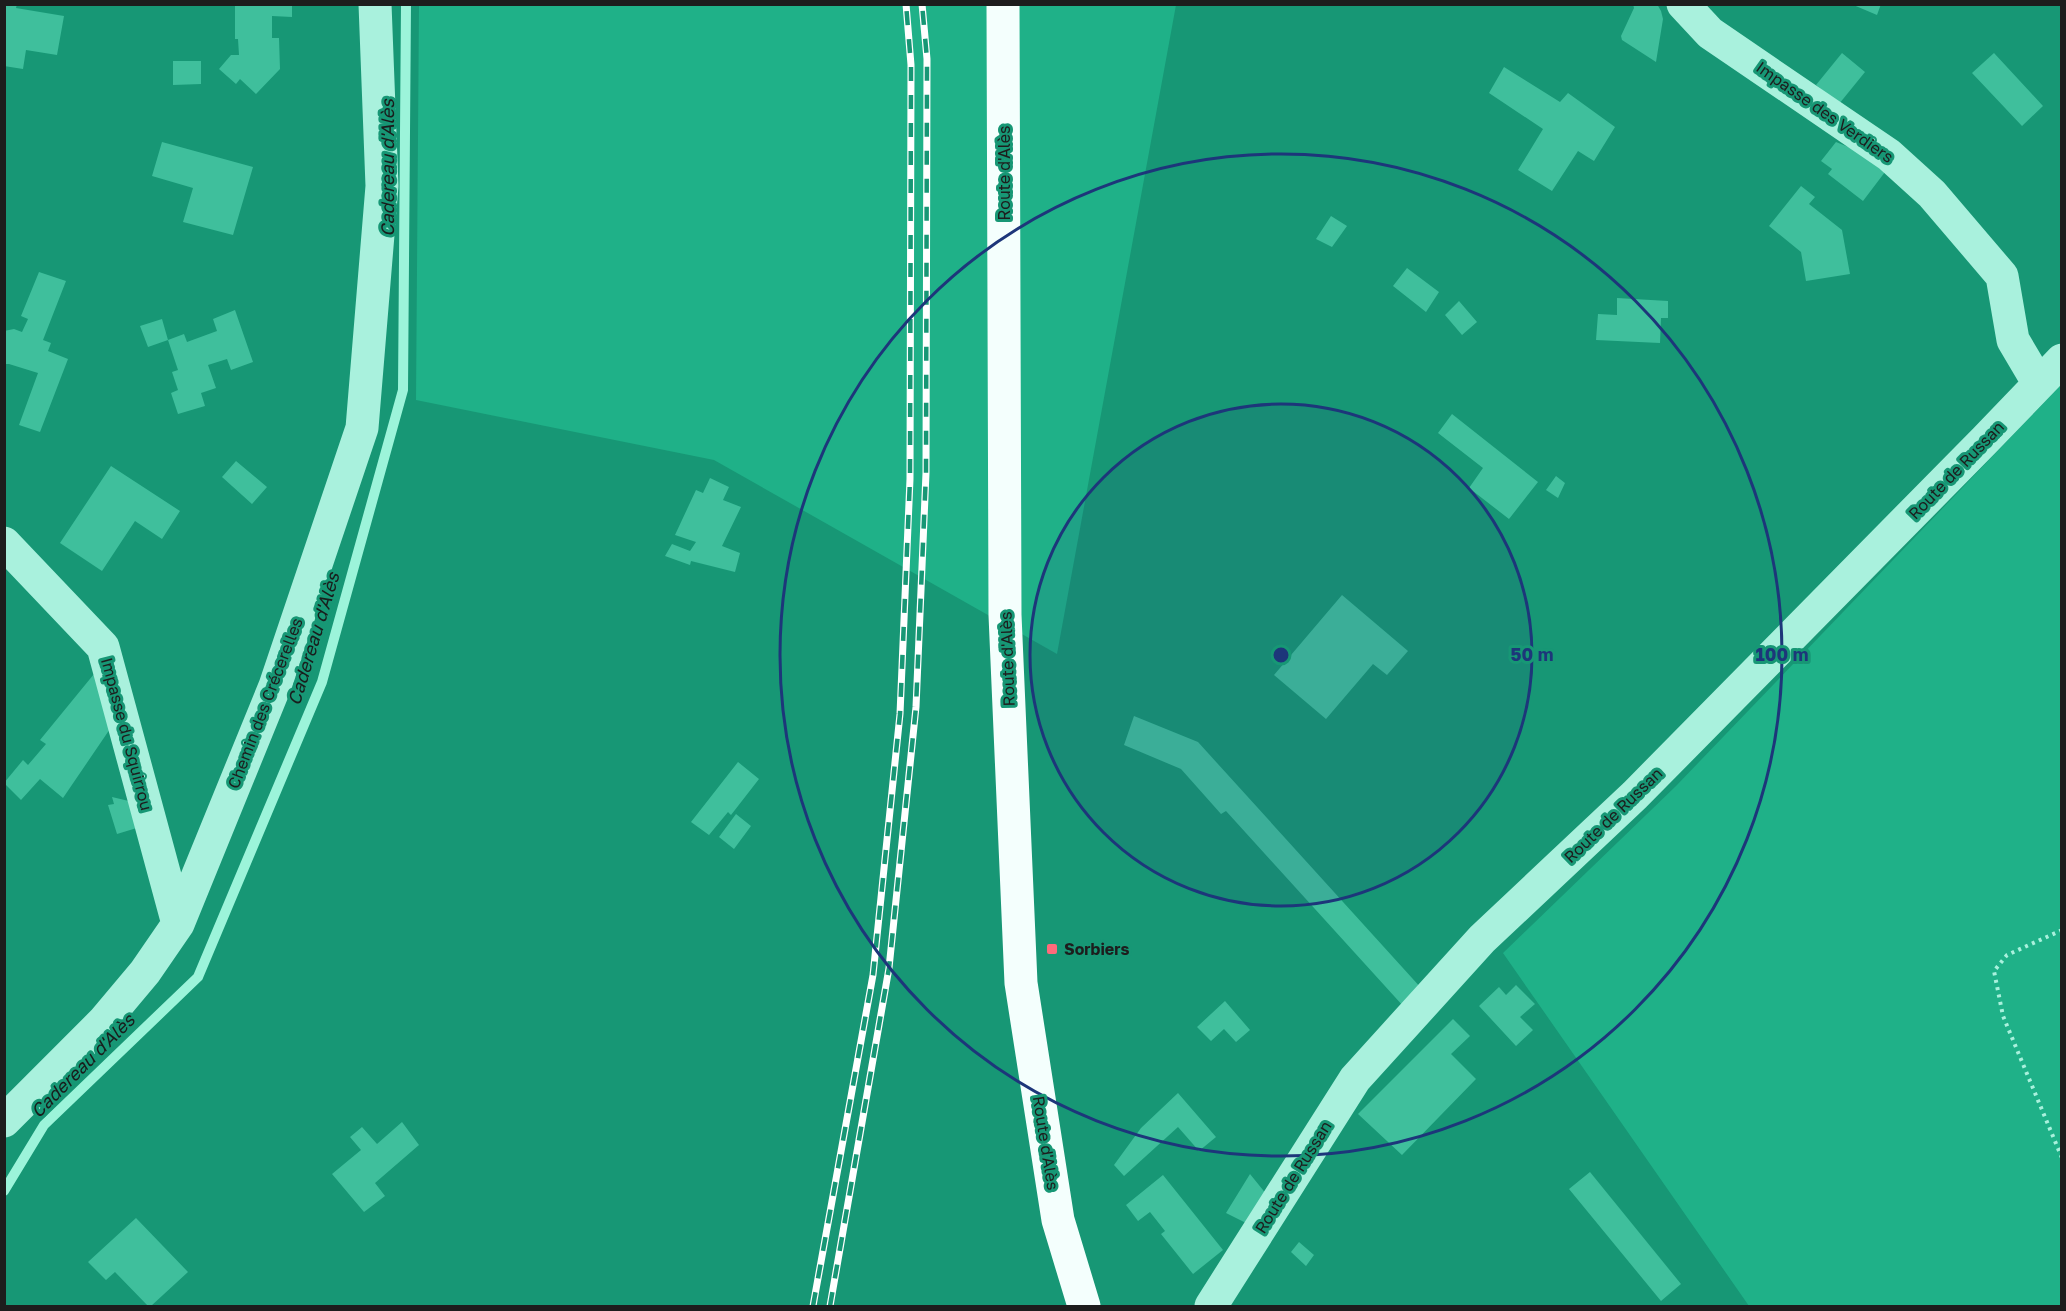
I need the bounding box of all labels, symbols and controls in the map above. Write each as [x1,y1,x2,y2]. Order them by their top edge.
street label: Impasse des Verdiers [1752,57,1898,167]
water label: Cadereau d'Alès [376,98,398,237]
street label: Route d'Alès [994,126,1014,220]
street label: Route de Russan [1904,417,2008,523]
water label: Cadereau d'Alès [282,568,344,708]
street label: Route d'Alès [995,611,1019,707]
street label: Chemin des Crécerelles [223,615,307,791]
text: 50 m [1511,643,1553,665]
text: 100 m [1756,643,1808,665]
centre of rings [1271,645,1291,665]
street label: Impasse du Squirrou [97,655,157,813]
street label: Route de Russan [1560,763,1666,867]
place label: Sorbiers [1064,939,1129,959]
marker: Sorbiers [1045,942,1059,956]
water label: Cadereau d'Alès [26,1008,140,1122]
street label: Route d'Alès [1029,1095,1063,1191]
street label: Route de Russan [1250,1117,1336,1237]

